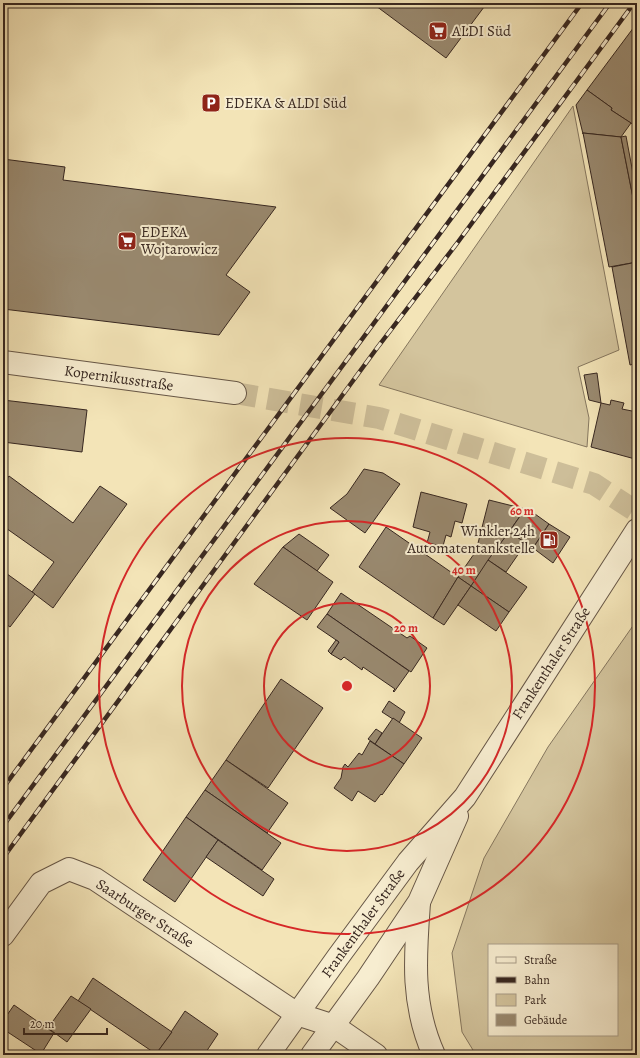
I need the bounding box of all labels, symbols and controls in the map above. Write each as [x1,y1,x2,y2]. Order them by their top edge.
supermarket icon: ALDI Süd [427,20,449,42]
place label: ALDI Süd [451,21,512,41]
parking icon: EDEKA & ALDI Süd [200,92,222,114]
place label: EDEKA & ALDI Süd [225,93,348,113]
place label: EDEKA Wojtarowicz [140,222,218,259]
supermarket icon: EDEKA Wojtarowicz [116,230,138,252]
street label: Kopernikusstraße [63,360,175,396]
text: 60 m [510,503,534,519]
place label: Winkler 24h Automatentankstelle [406,521,535,558]
fuel station icon: Winkler 24h Automatentankstelle [538,529,560,551]
text: 40 m [452,562,476,578]
street label: Frankenthaler Straße [507,603,595,723]
text: 20 m [394,620,418,636]
centre of rings [340,679,354,693]
street label: Frankenthaler Straße [317,864,410,982]
street label: Saarburger Straße [92,874,198,952]
legend [488,944,618,1036]
text: Straße [524,952,557,968]
text: Bahn [524,972,550,988]
text: Park [524,992,547,1008]
scale bar [24,1010,107,1036]
text: Gebäude [524,1012,567,1028]
text: 20 m [30,1016,54,1032]

